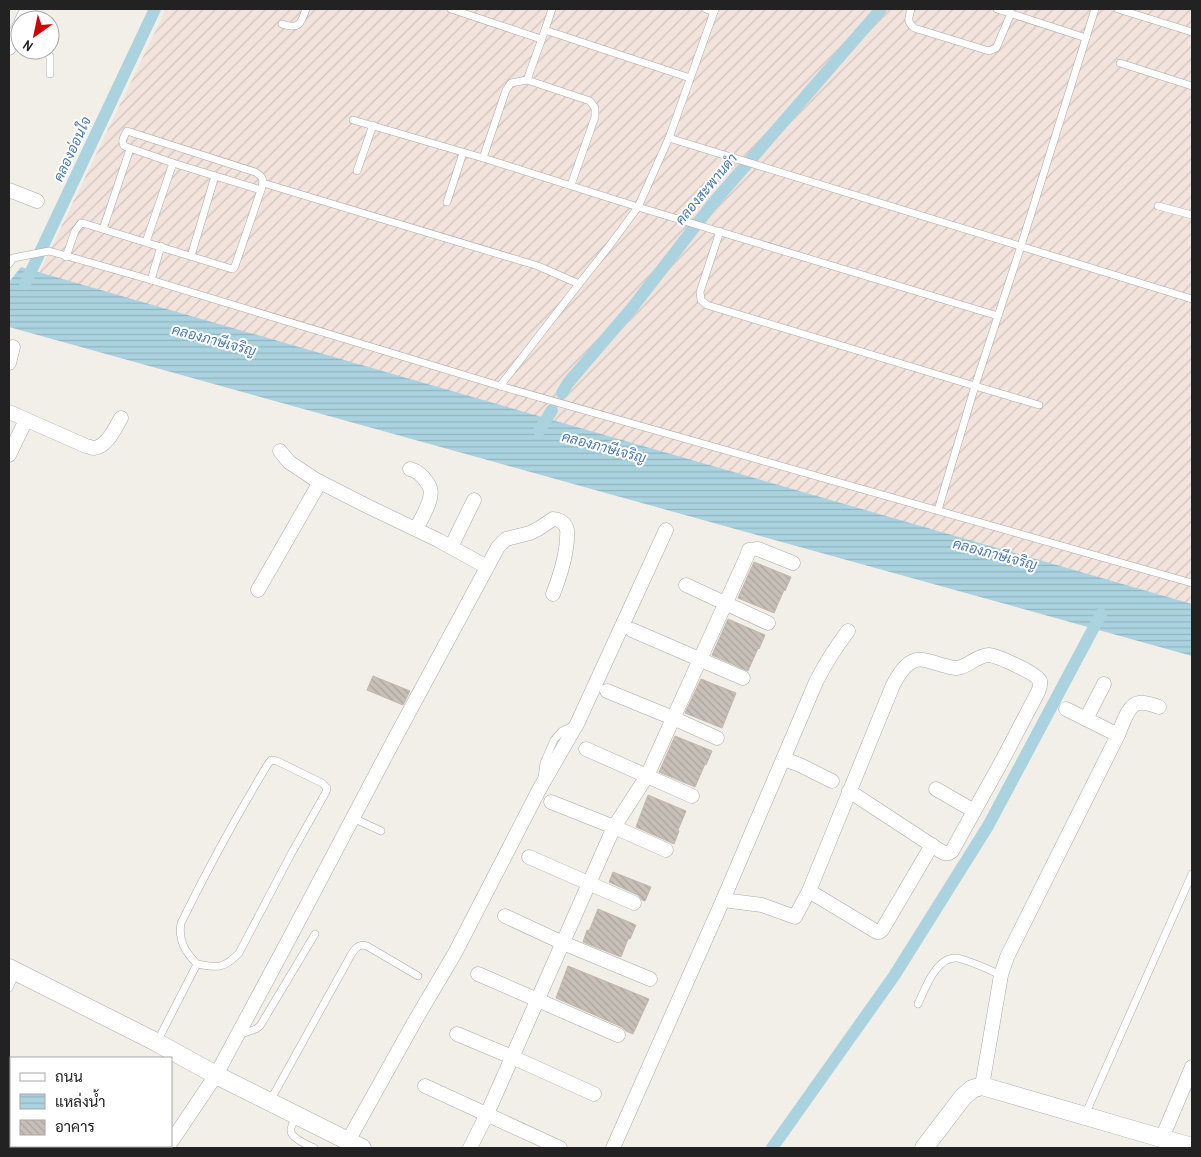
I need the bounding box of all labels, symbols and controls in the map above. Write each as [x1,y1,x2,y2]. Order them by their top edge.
north arrow [10,10,60,60]
text: N [20,36,36,56]
water label: คลองอ่อนใจ [49,113,95,184]
water label: คลองสะพานดำ [671,150,741,228]
water label: คลองภาษีเจริญ [170,320,258,360]
water label: คลองภาษีเจริญ [560,427,648,467]
water label: คลองภาษีเจริญ [951,534,1039,574]
legend [10,1057,172,1147]
text: ถนน [55,1066,83,1087]
text: แหล่งน้ำ [55,1089,106,1112]
text: อาคาร [55,1116,95,1137]

